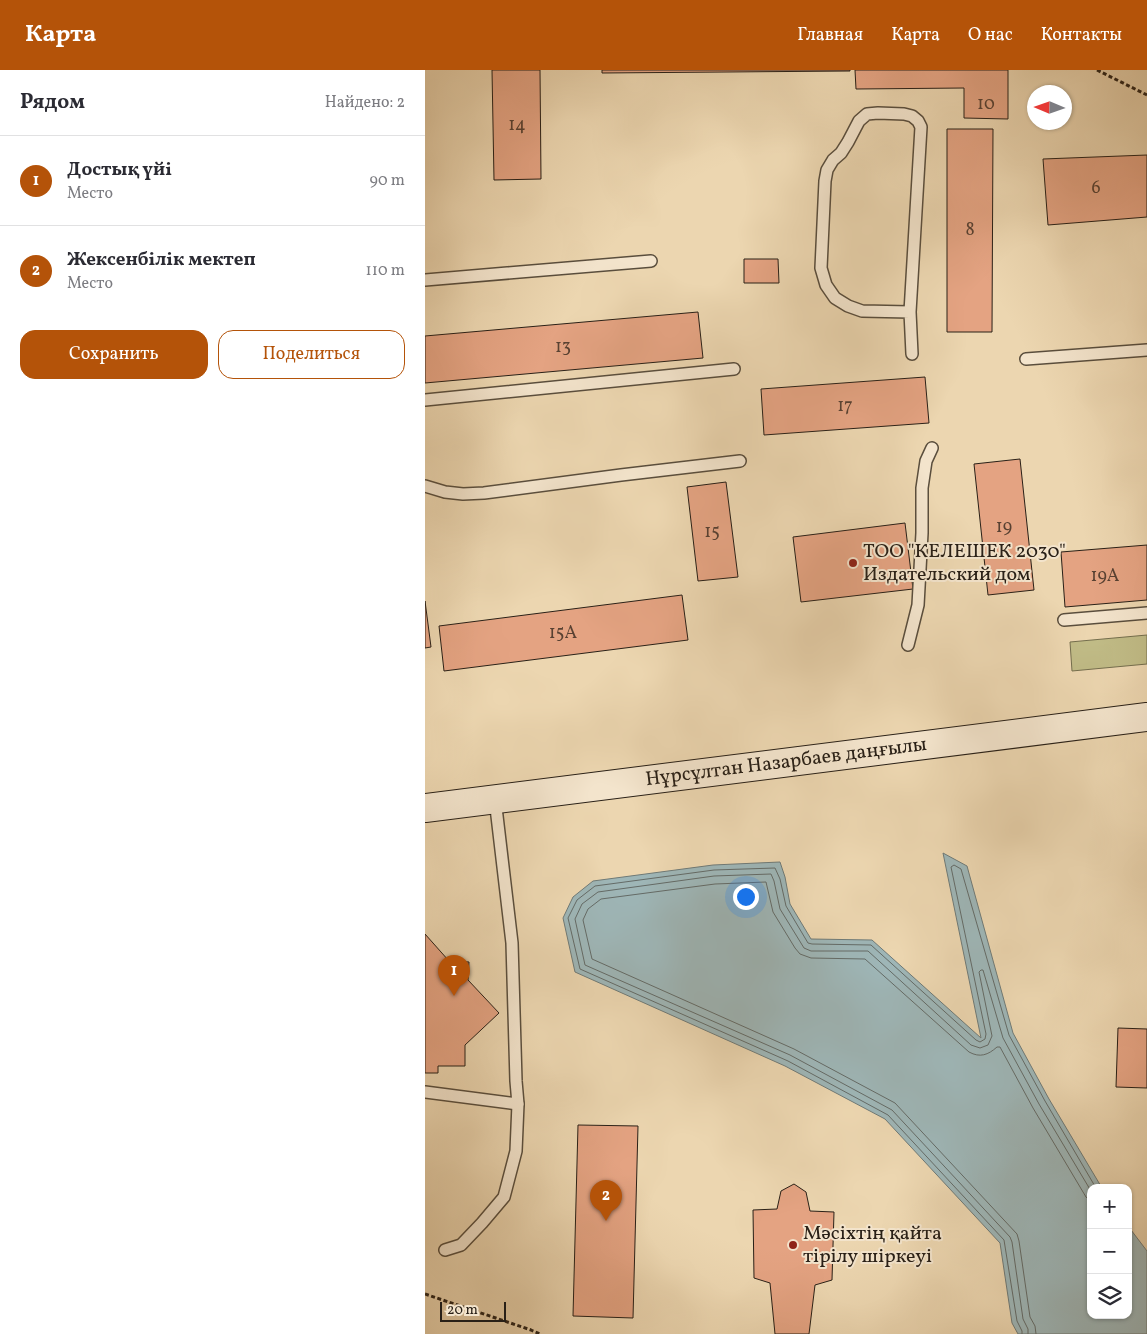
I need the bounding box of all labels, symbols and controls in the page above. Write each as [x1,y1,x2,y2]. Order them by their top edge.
text: Карта [25,18,96,52]
text: Главная [797,23,863,48]
text: Карта [891,23,940,48]
text: О нас [968,23,1013,48]
text: Контакты [1041,23,1122,48]
north arrow [1027,85,1072,130]
text: Рядом [20,88,85,117]
text: Найдено: 2 [325,92,405,114]
house number: 10 [977,92,995,117]
house number: 14 [508,113,526,138]
text: Достық үйі [67,157,172,183]
text: 1 [33,170,39,192]
text: 90 m [369,170,405,192]
house number: 6 [1091,176,1101,201]
text: Место [67,183,113,205]
house number: 8 [965,218,975,243]
text: Жексенбілік мектеп [67,247,256,273]
text: 2 [32,260,40,282]
text: 110 m [366,260,405,282]
text: Место [67,273,113,295]
button: Сохранить [20,330,208,379]
button: Поделиться [218,330,405,379]
house number: 13 [555,335,571,360]
house number: 17 [837,394,853,419]
house number: 19 [996,515,1012,540]
house number: 15 [704,520,720,545]
place label: ТОО "КЕЛЕШЕК 2030" Издательский дом [863,538,1066,589]
marker: ТОО "КЕЛЕШЕК 2030" Издательский дом [847,557,859,569]
house number: 19А [1091,564,1120,589]
house number: 15А [549,621,577,646]
street label: Нұрсұлтан Назарбаев даңғылы [644,731,928,794]
your location [733,884,759,910]
pin: 1 [438,955,470,996]
pin: 2 [590,1180,622,1221]
map controls [1087,1184,1132,1319]
button: + [1087,1184,1132,1229]
place label: Мәсіхтің қайта тірілу шіркеуі [803,1220,942,1271]
button: − [1087,1229,1132,1274]
marker: Мәсіхтің қайта тірілу шіркеуі [787,1239,799,1251]
button: layers [1087,1274,1132,1319]
scale bar [440,1299,506,1322]
text: 20 m [447,1301,478,1320]

